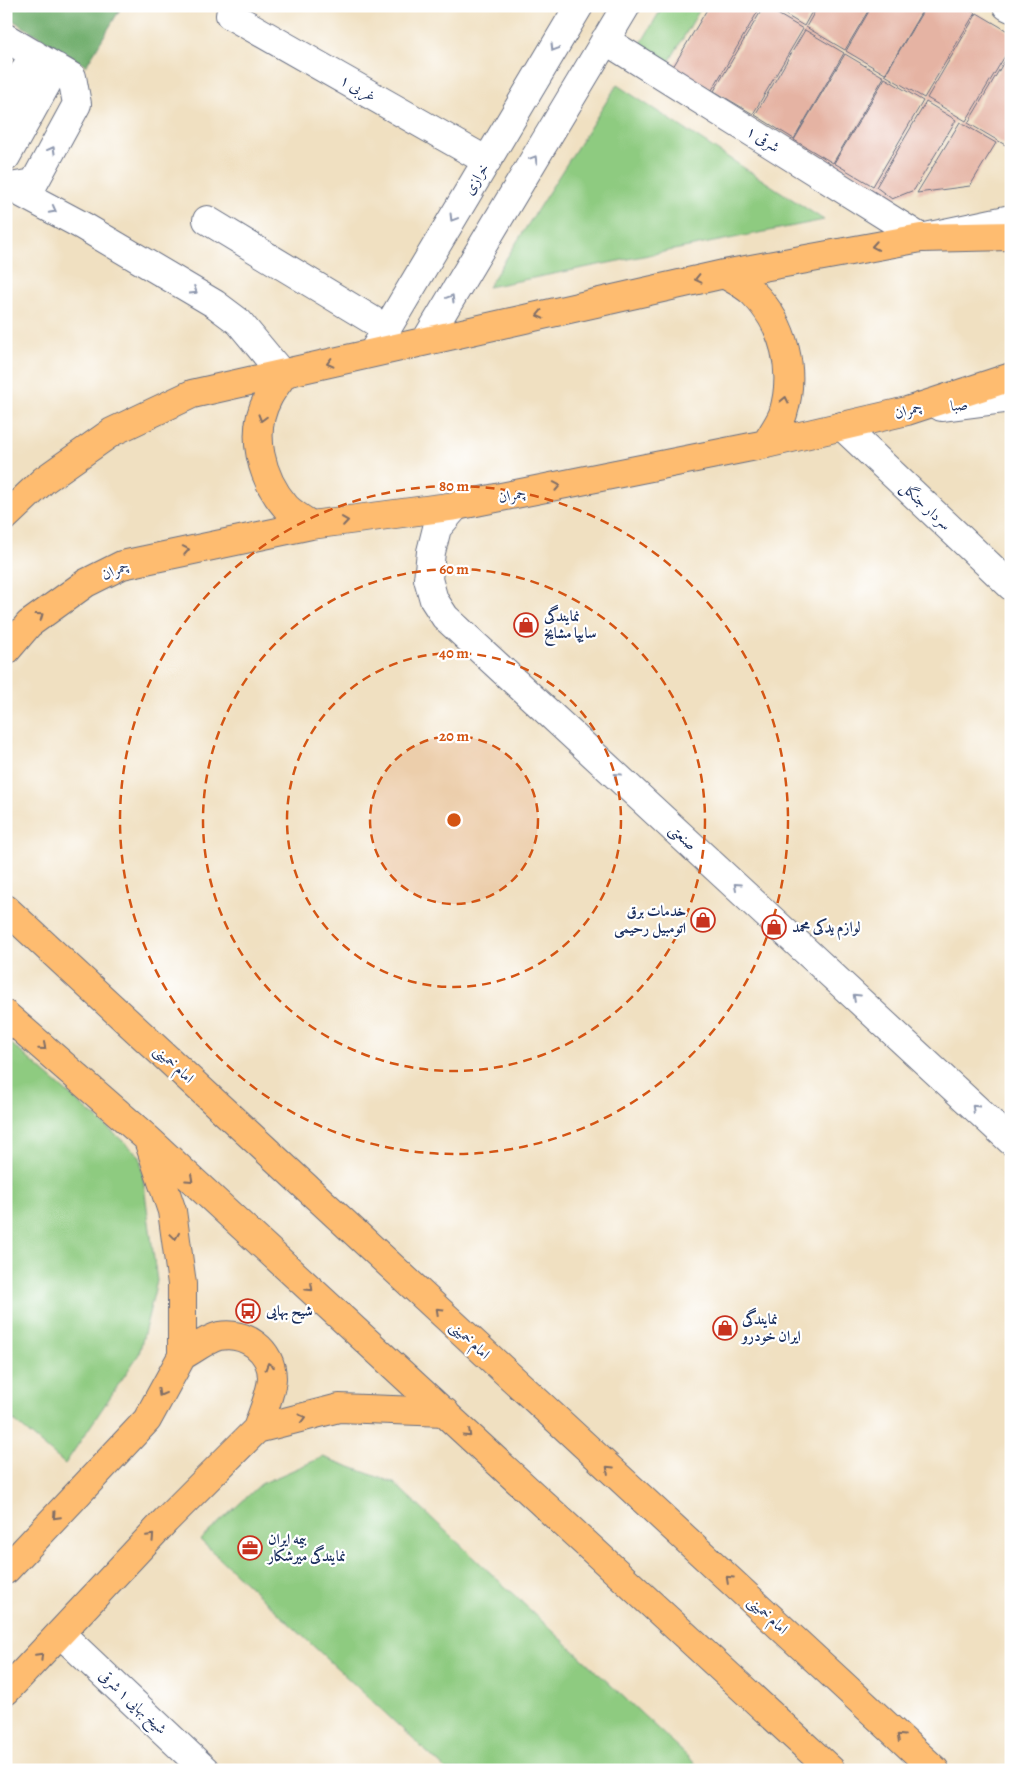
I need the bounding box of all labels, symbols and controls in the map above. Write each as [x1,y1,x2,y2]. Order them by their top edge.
one-way arrow [551,43,561,52]
street label: ۱ غربی [336,70,380,107]
street label: ۱ شرقی [742,121,784,157]
one-way arrow [46,146,56,155]
one-way arrow [528,155,538,164]
street label: خرازی [459,159,493,199]
one-way arrow [48,204,57,214]
one-way arrow [449,212,459,221]
one-way arrow [871,241,880,251]
one-way arrow [694,274,703,284]
one-way arrow [188,285,198,294]
one-way arrow [445,295,455,304]
one-way arrow [535,309,544,320]
one-way arrow [326,357,335,368]
street label: صبا [949,394,969,416]
one-way arrow [780,396,790,404]
street label: چمران [892,397,924,423]
one-way arrow [257,414,268,423]
text: 80 m [439,476,469,496]
street label: سردار جنگل [896,477,956,535]
one-way arrow [553,481,562,491]
street label: چمران [496,483,528,507]
one-way arrow [342,516,350,527]
one-way arrow [181,546,190,556]
street label: چمران [98,555,132,585]
text: 60 m [439,559,469,579]
place label: نمایندگی سایپا مشایخ [543,604,596,646]
shop icon: نمایندگی سایپا مشایخ [513,612,539,638]
one-way arrow [34,614,43,622]
text: 40 m [439,643,469,663]
text: 20 m [439,726,469,746]
one-way arrow [614,773,623,782]
centre of rings [445,811,463,829]
street label: صنعتی [664,819,701,855]
one-way arrow [734,883,743,892]
place label: خدمات برق اتومبیل رحیمی [614,901,686,939]
shop icon: خدمات برق اتومبیل رحیمی [690,907,716,933]
shop icon: لوازم یدکی محمد [761,914,787,940]
place label: لوازم یدکی محمد [792,917,861,940]
one-way arrow [853,994,862,1003]
street label: امام خمینی [148,1040,198,1090]
one-way arrow [37,1041,46,1050]
one-way arrow [972,1105,981,1114]
one-way arrow [185,1173,194,1182]
one-way arrow [170,1232,180,1241]
one-way arrow [305,1282,314,1291]
bus stop icon: شیح بهایی [235,1298,261,1324]
place label: شیح بهایی [265,1301,313,1325]
place label: نمایندگی ایران خودرو [740,1307,801,1346]
one-way arrow [435,1308,444,1317]
shop icon: نمایندگی ایران خودرو [712,1315,738,1341]
street label: امام خمینی [444,1316,494,1366]
one-way arrow [265,1362,275,1371]
one-way arrow [157,1388,167,1397]
one-way arrow [297,1413,305,1423]
one-way arrow [463,1428,472,1437]
one-way arrow [606,1465,615,1474]
one-way arrow [53,1511,62,1520]
place label: بیمه ایران نمایندگی میرشکار [266,1529,346,1566]
one-way arrow [145,1533,154,1542]
office icon: بیمه ایران نمایندگی میرشکار [237,1535,263,1561]
one-way arrow [725,1576,734,1585]
street label: امام خمینی [742,1591,792,1641]
one-way arrow [34,1652,43,1661]
street label: شیخ بهایی ۱ شرقی [92,1665,171,1742]
one-way arrow [896,1734,905,1743]

